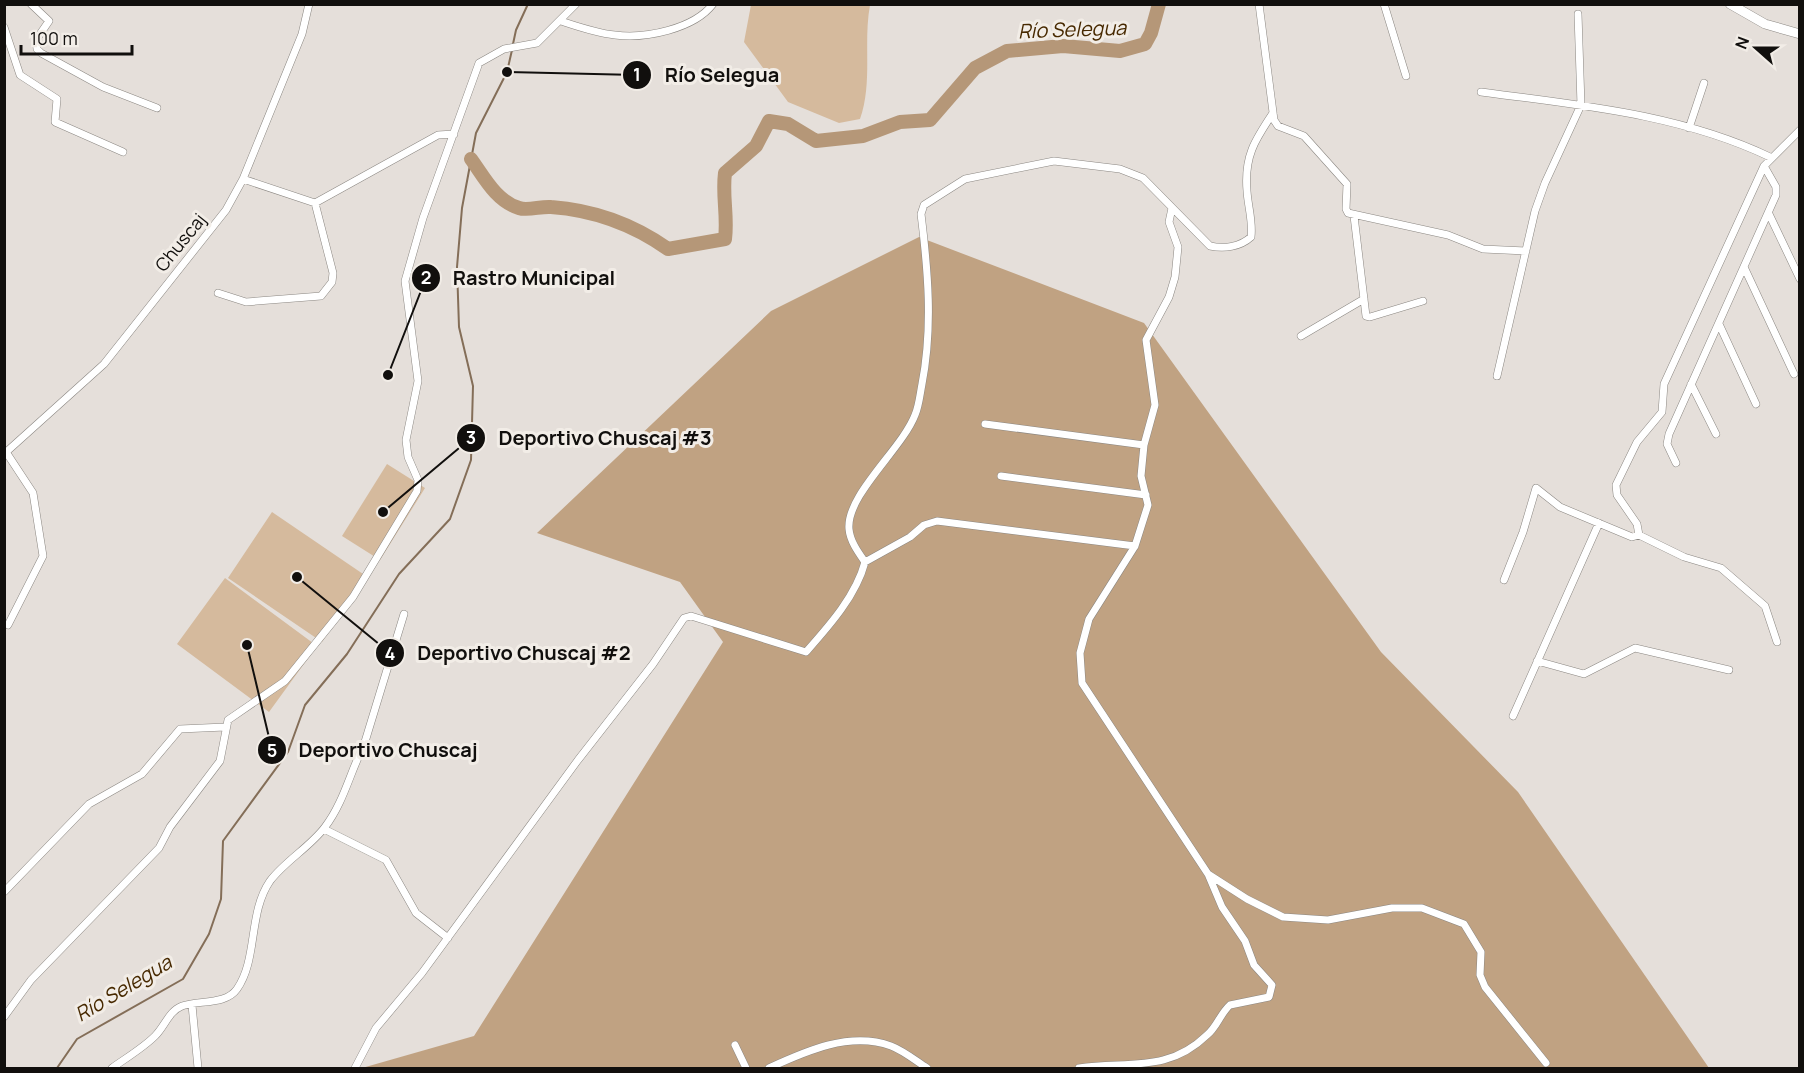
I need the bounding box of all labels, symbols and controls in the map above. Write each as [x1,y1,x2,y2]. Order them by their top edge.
water label: Río Selegua [1017,14,1127,44]
scale bar [21,18,132,56]
north arrow [1726,18,1786,78]
text: 100 m [30,26,78,50]
text: N [1730,33,1754,52]
callout: Río Selegua [622,56,791,94]
text: Río Selegua [665,61,779,88]
text: 1 [633,62,641,86]
street label: Chuscaj [149,208,211,276]
callout: Rastro Municipal [411,259,627,297]
text: Rastro Municipal [453,264,615,291]
text: 2 [421,265,431,289]
callout: Deportivo Chuscaj #3 [456,419,723,457]
text: Deportivo Chuscaj #3 [498,424,712,451]
text: 3 [466,425,476,449]
callout: Deportivo Chuscaj #2 [375,634,642,672]
text: Deportivo Chuscaj #2 [417,639,631,666]
text: 4 [385,641,396,665]
callout: Deportivo Chuscaj [257,731,490,769]
text: Deportivo Chuscaj [299,736,477,763]
text: 5 [267,738,277,762]
water label: Río Selegua [70,948,177,1027]

